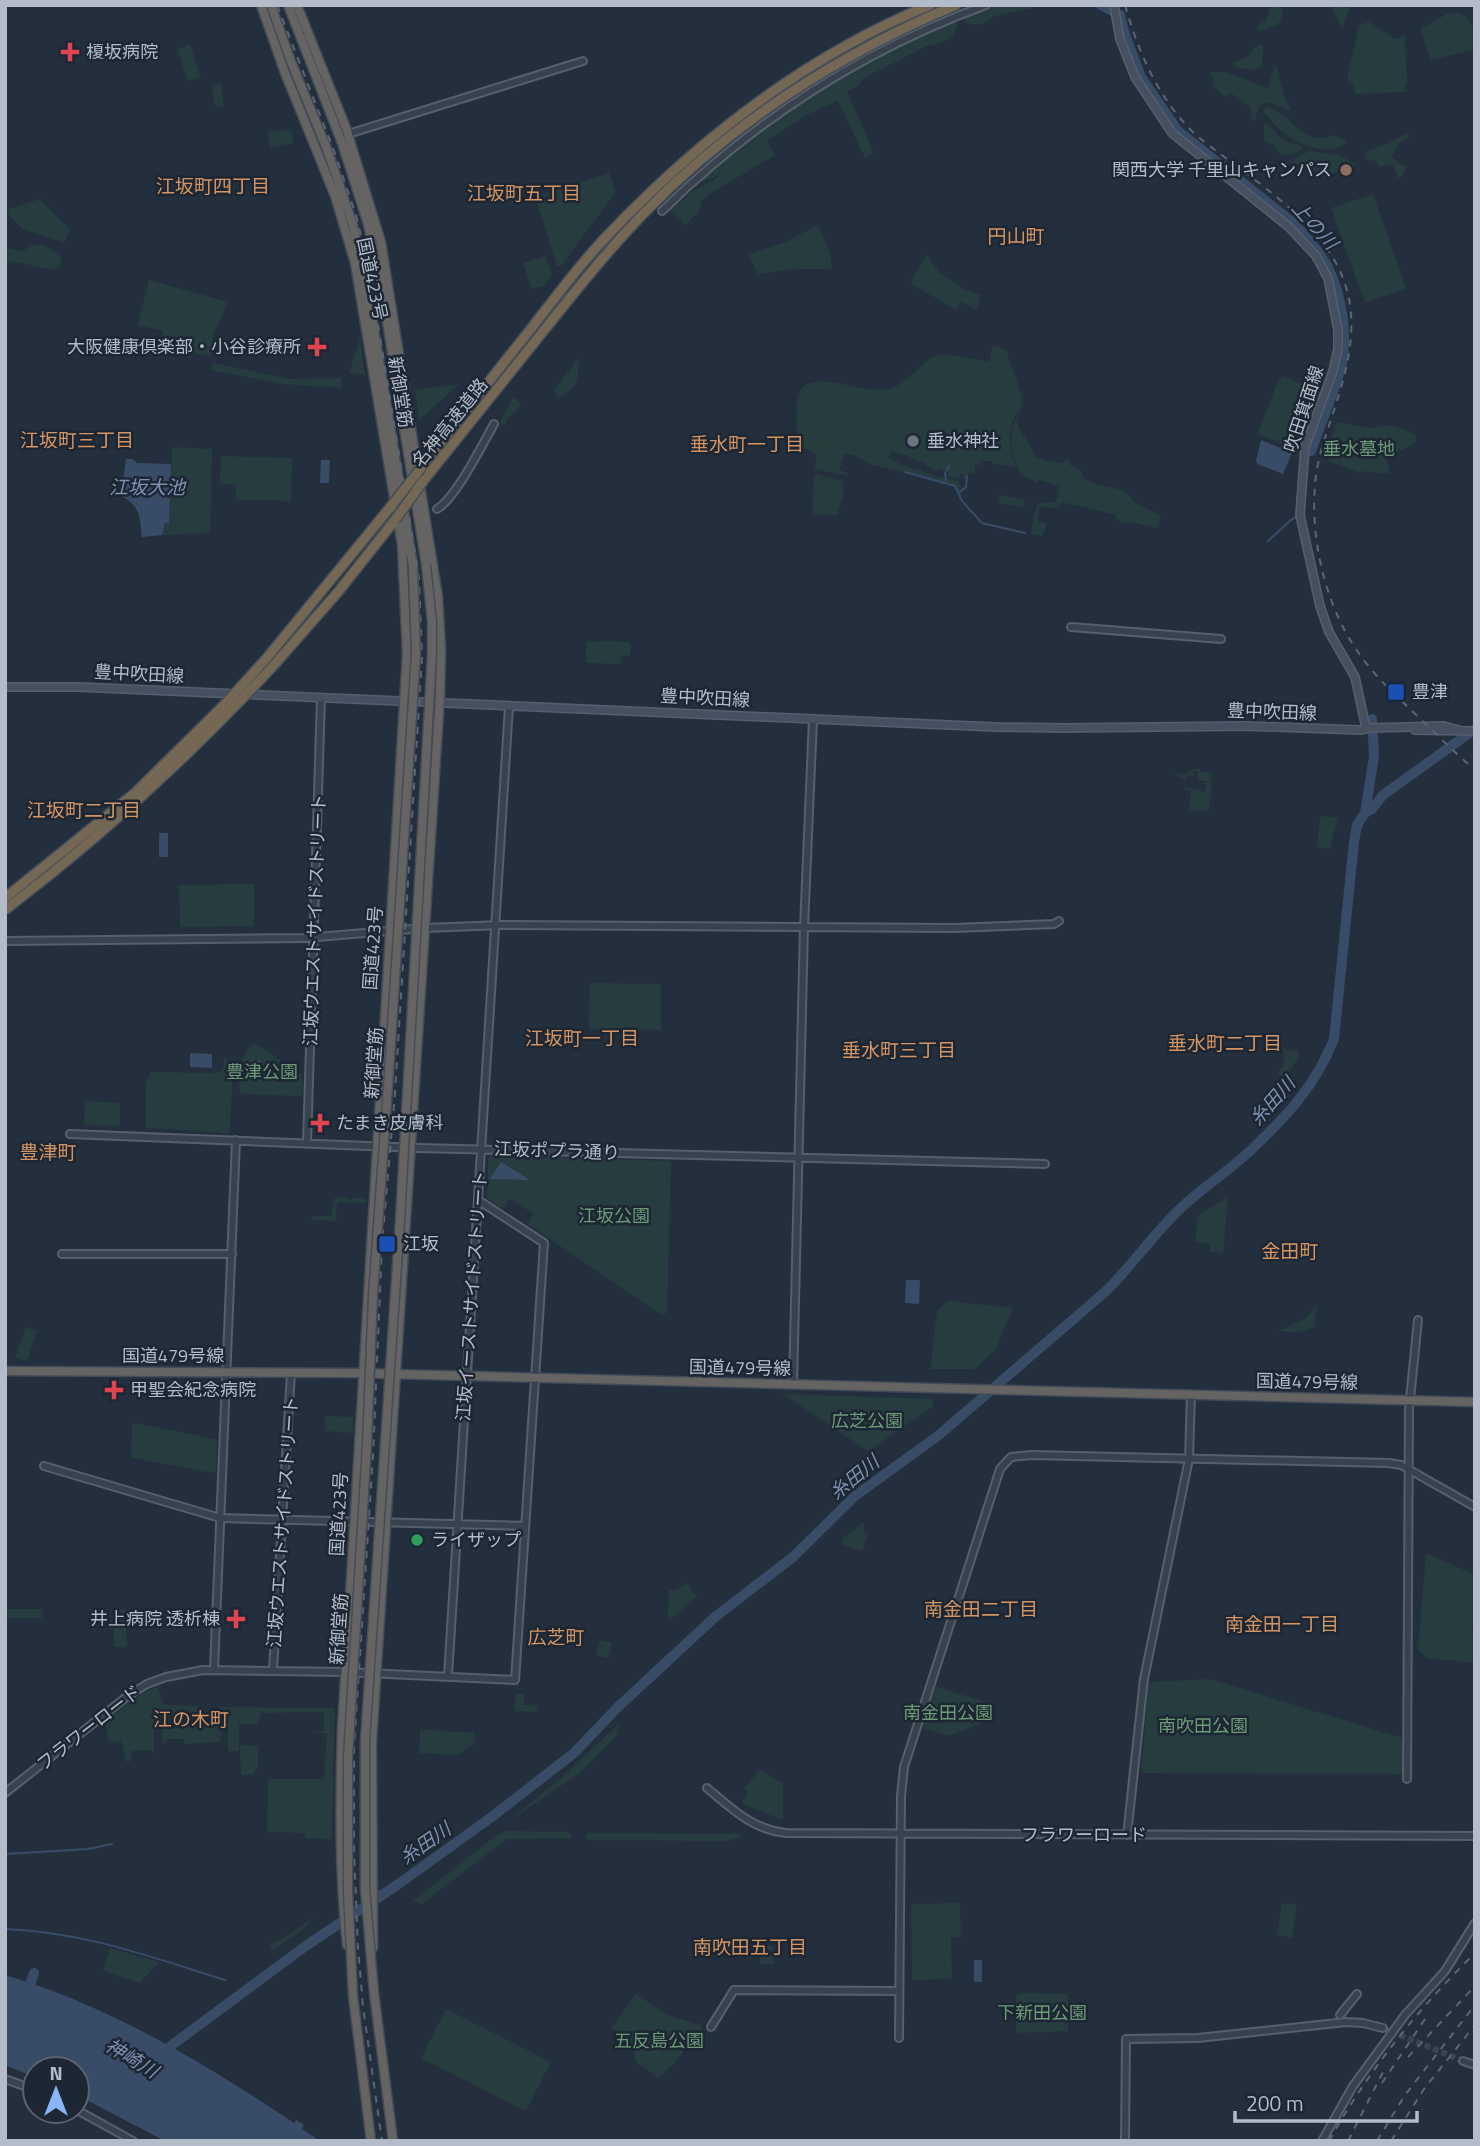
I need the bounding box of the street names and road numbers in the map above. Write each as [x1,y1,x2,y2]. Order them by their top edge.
street label: 国道423号 [351,235,394,323]
street label: 新御堂筋 [382,354,419,430]
street label: 吹田箕面線 [1277,362,1330,456]
street label: 名神高速道路 [405,372,494,473]
street label: 豊中吹田線 [93,658,185,689]
street label: 豊中吹田線 [659,682,751,713]
street label: 豊中吹田線 [1227,696,1317,727]
street label: 江坂ウエストサイドストリート [297,794,332,1046]
street label: 国道423号 [356,905,389,991]
street label: 新御堂筋 [358,1026,389,1100]
street label: 江坂ポプラ通り [494,1135,620,1166]
street label: 江坂イーストサイドストリート [449,1170,494,1422]
street label: 国道479号線 [122,1342,224,1369]
street label: 国道479号線 [689,1353,791,1382]
street label: 国道479号線 [1256,1367,1358,1396]
street label: 江坂ウエストサイドストリート [260,1395,305,1649]
street label: 国道423号 [323,1471,354,1557]
street label: 新御堂筋 [323,1592,354,1666]
street label: フラワーロード [31,1678,147,1777]
street label: フラワーロード [1021,1821,1147,1848]

